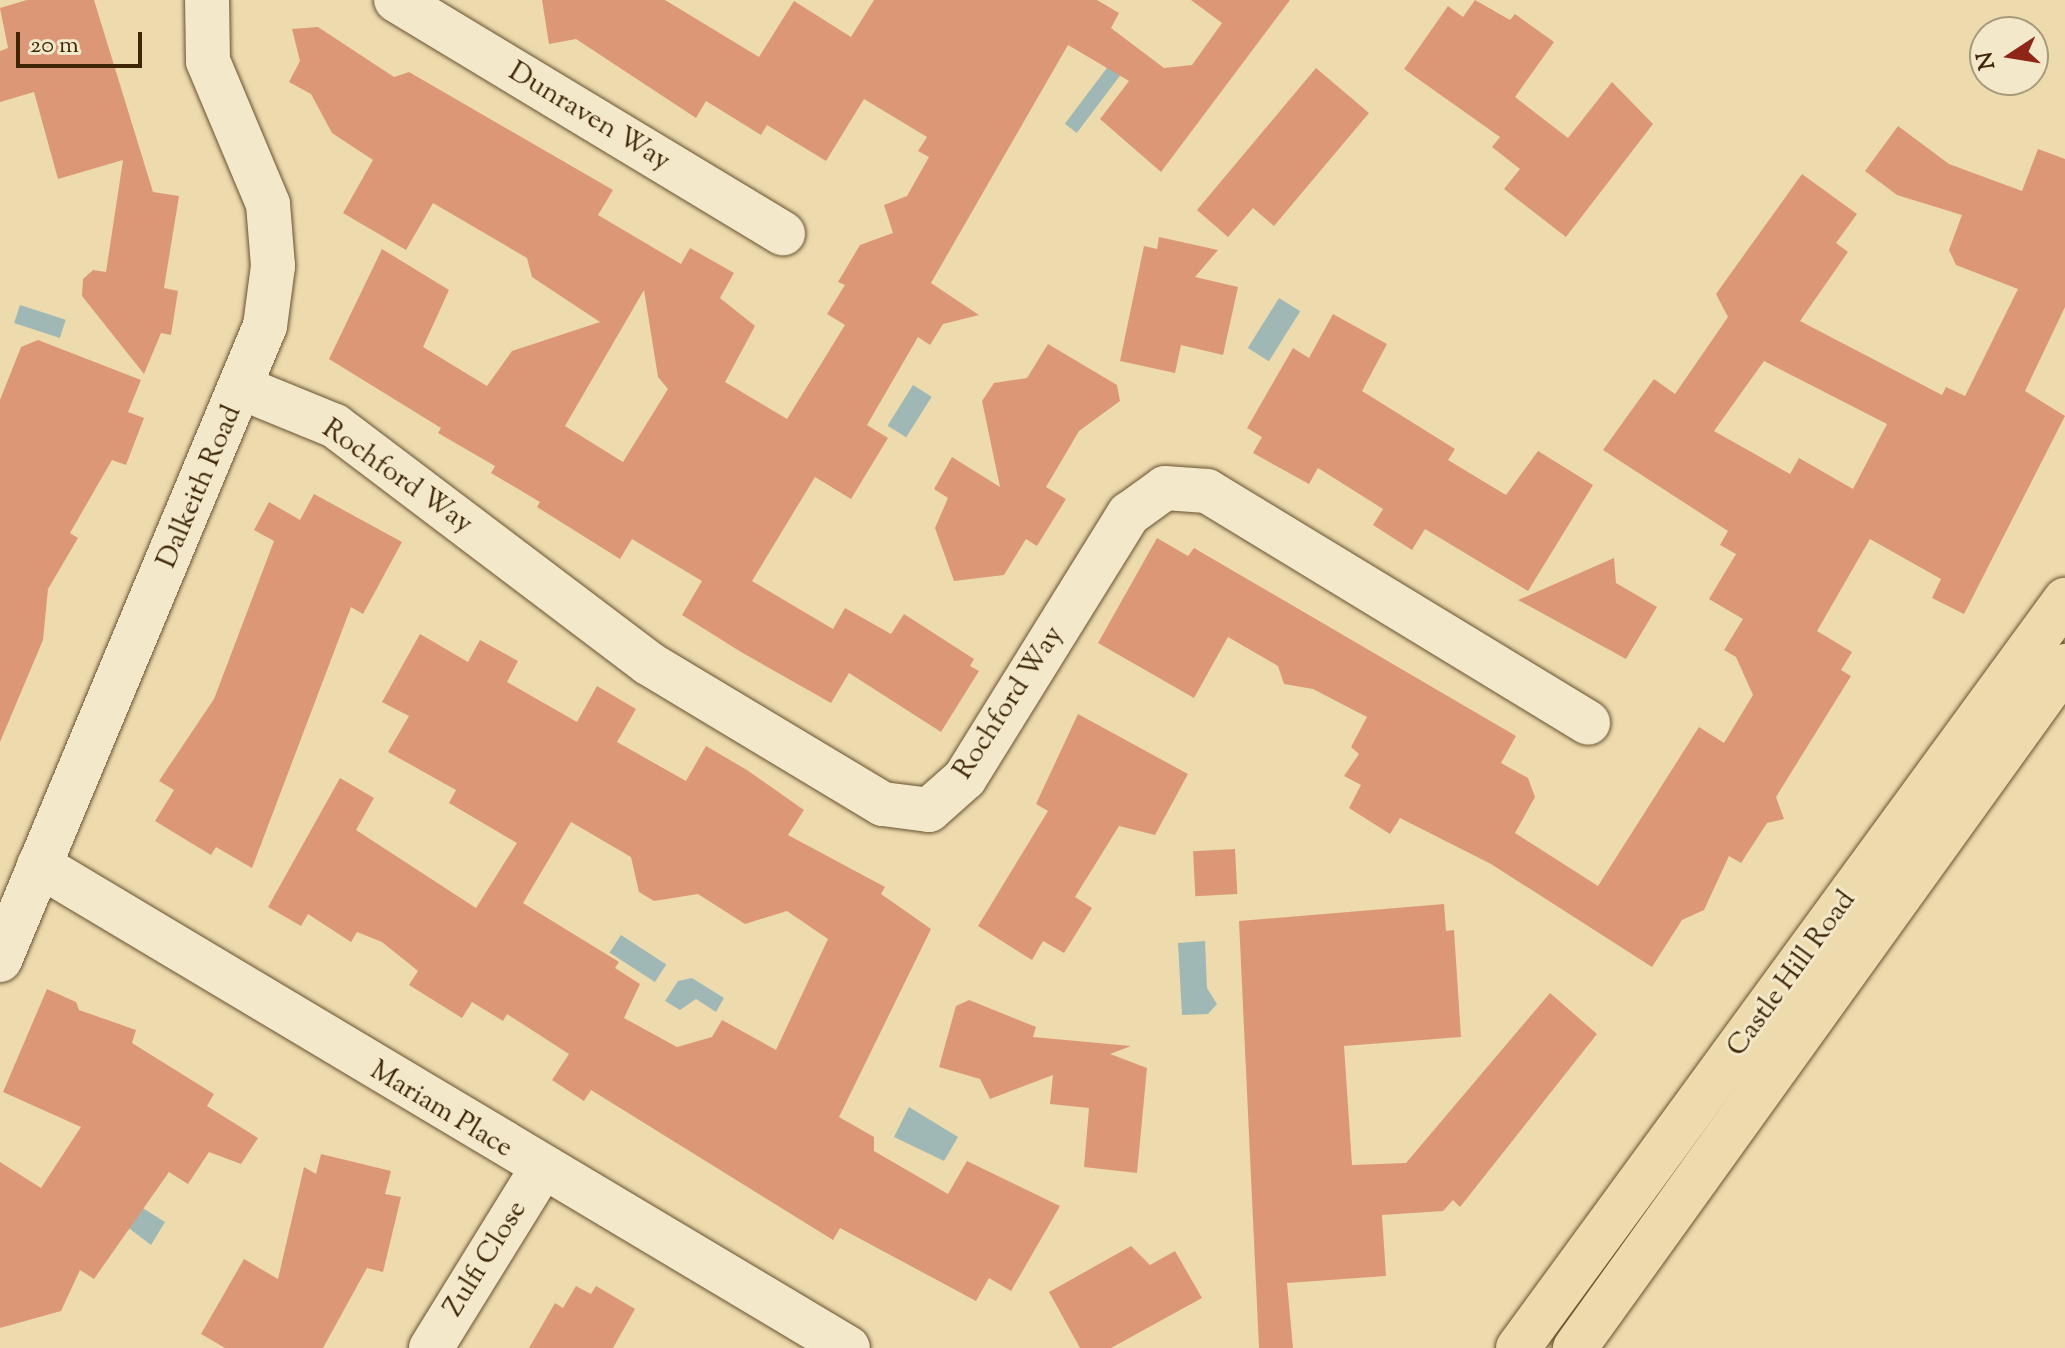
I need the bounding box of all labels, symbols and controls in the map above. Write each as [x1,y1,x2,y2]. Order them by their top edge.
scale bar [20,16,146,66]
north arrow [1969,16,2049,96]
text: 20 m [30,29,79,63]
text: N [1970,49,2005,72]
street label: Dunraven Way [502,56,676,178]
street label: Dalkeith Road [151,400,249,574]
street label: Rochford Way [315,413,479,541]
street label: Rochford Way [947,620,1071,786]
street label: Castle Hill Road [1721,885,1863,1063]
street label: Mariam Place [364,1054,518,1166]
street label: Zulfi Close [437,1195,535,1323]

